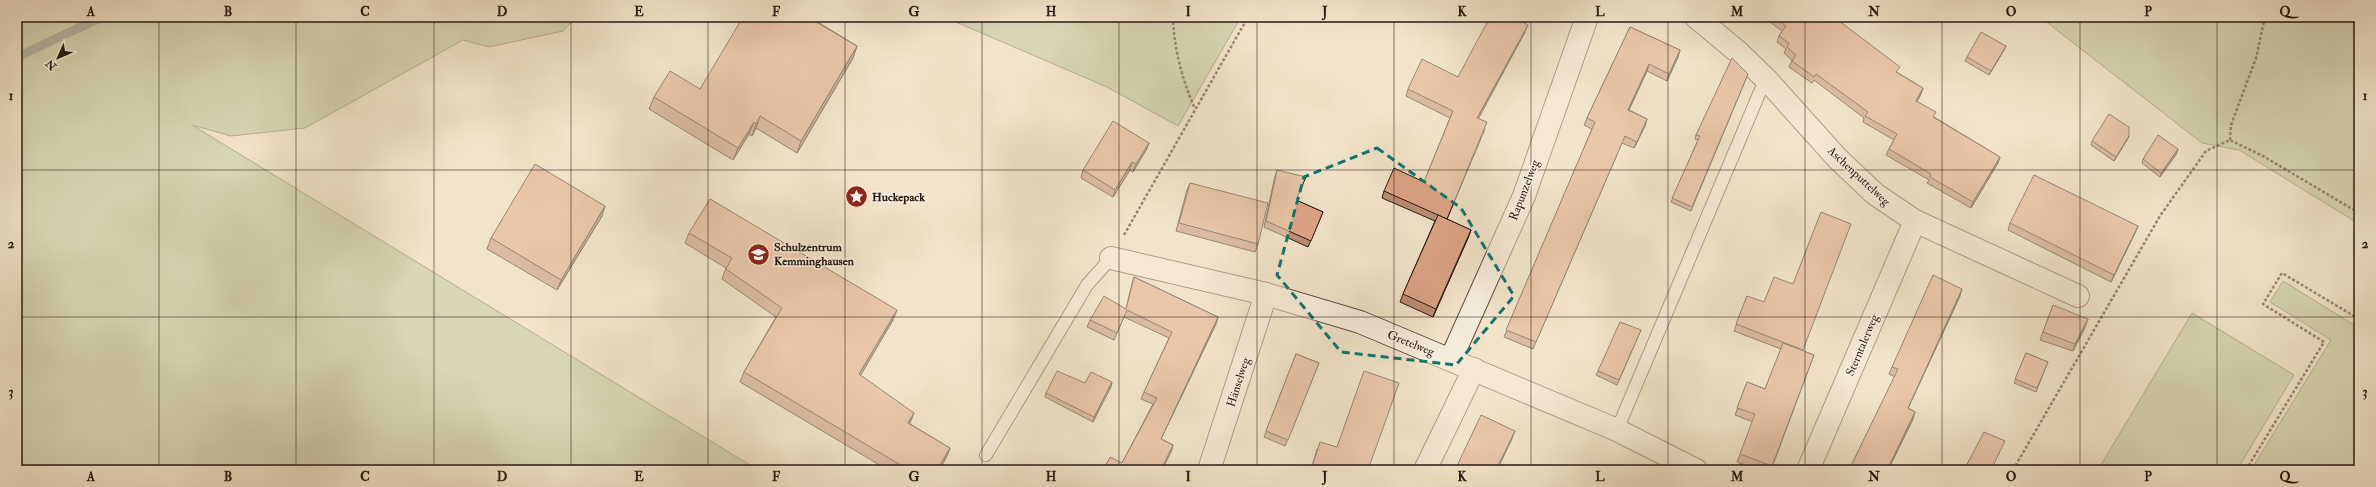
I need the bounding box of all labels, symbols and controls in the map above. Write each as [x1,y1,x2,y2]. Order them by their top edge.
text: A [86,4,96,20]
text: B [224,4,232,20]
text: C [360,4,370,20]
text: D [497,4,508,20]
text: E [634,4,644,20]
text: F [772,4,781,20]
text: G [909,4,920,20]
text: H [1046,4,1057,20]
text: I [1185,4,1191,20]
text: J [1321,4,1328,21]
text: K [1457,4,1467,20]
text: L [1595,4,1605,20]
text: M [1730,4,1744,20]
text: N [1867,4,1880,20]
text: O [2006,4,2017,20]
text: P [2144,4,2152,20]
text: Q [2280,4,2300,20]
north arrow [38,38,78,78]
text: N [42,56,60,74]
text: 1 [9,88,14,104]
text: 1 [2363,88,2368,104]
street label: Aschenputtelweg [1823,143,1894,210]
street label: Rapunzelweg [1506,157,1543,223]
place icon: Huckepack [844,184,870,210]
place label: Huckepack [872,190,925,205]
text: 2 [8,236,15,252]
text: 2 [2362,236,2369,252]
place label: Schulzentrum Kemminghausen [774,240,855,269]
school or university icon: Schulzentrum Kemminghausen [746,241,772,267]
street label: Sterntalerweg [1843,311,1883,378]
street label: Gretelweg [1385,327,1438,360]
street label: Hänselweg [1223,354,1254,409]
text: 3 [9,384,14,400]
text: 3 [2363,384,2368,400]
text: A [86,469,96,485]
text: B [224,469,232,485]
text: C [360,469,370,485]
text: D [497,469,508,485]
text: E [634,469,644,485]
text: F [772,469,781,485]
text: G [909,469,920,485]
text: H [1046,469,1057,485]
text: I [1185,469,1191,485]
text: J [1321,469,1328,486]
text: K [1457,469,1467,485]
text: L [1595,469,1605,485]
text: M [1730,469,1744,485]
text: N [1867,469,1880,485]
text: O [2006,469,2017,485]
text: P [2144,469,2152,485]
text: Q [2280,469,2300,485]

